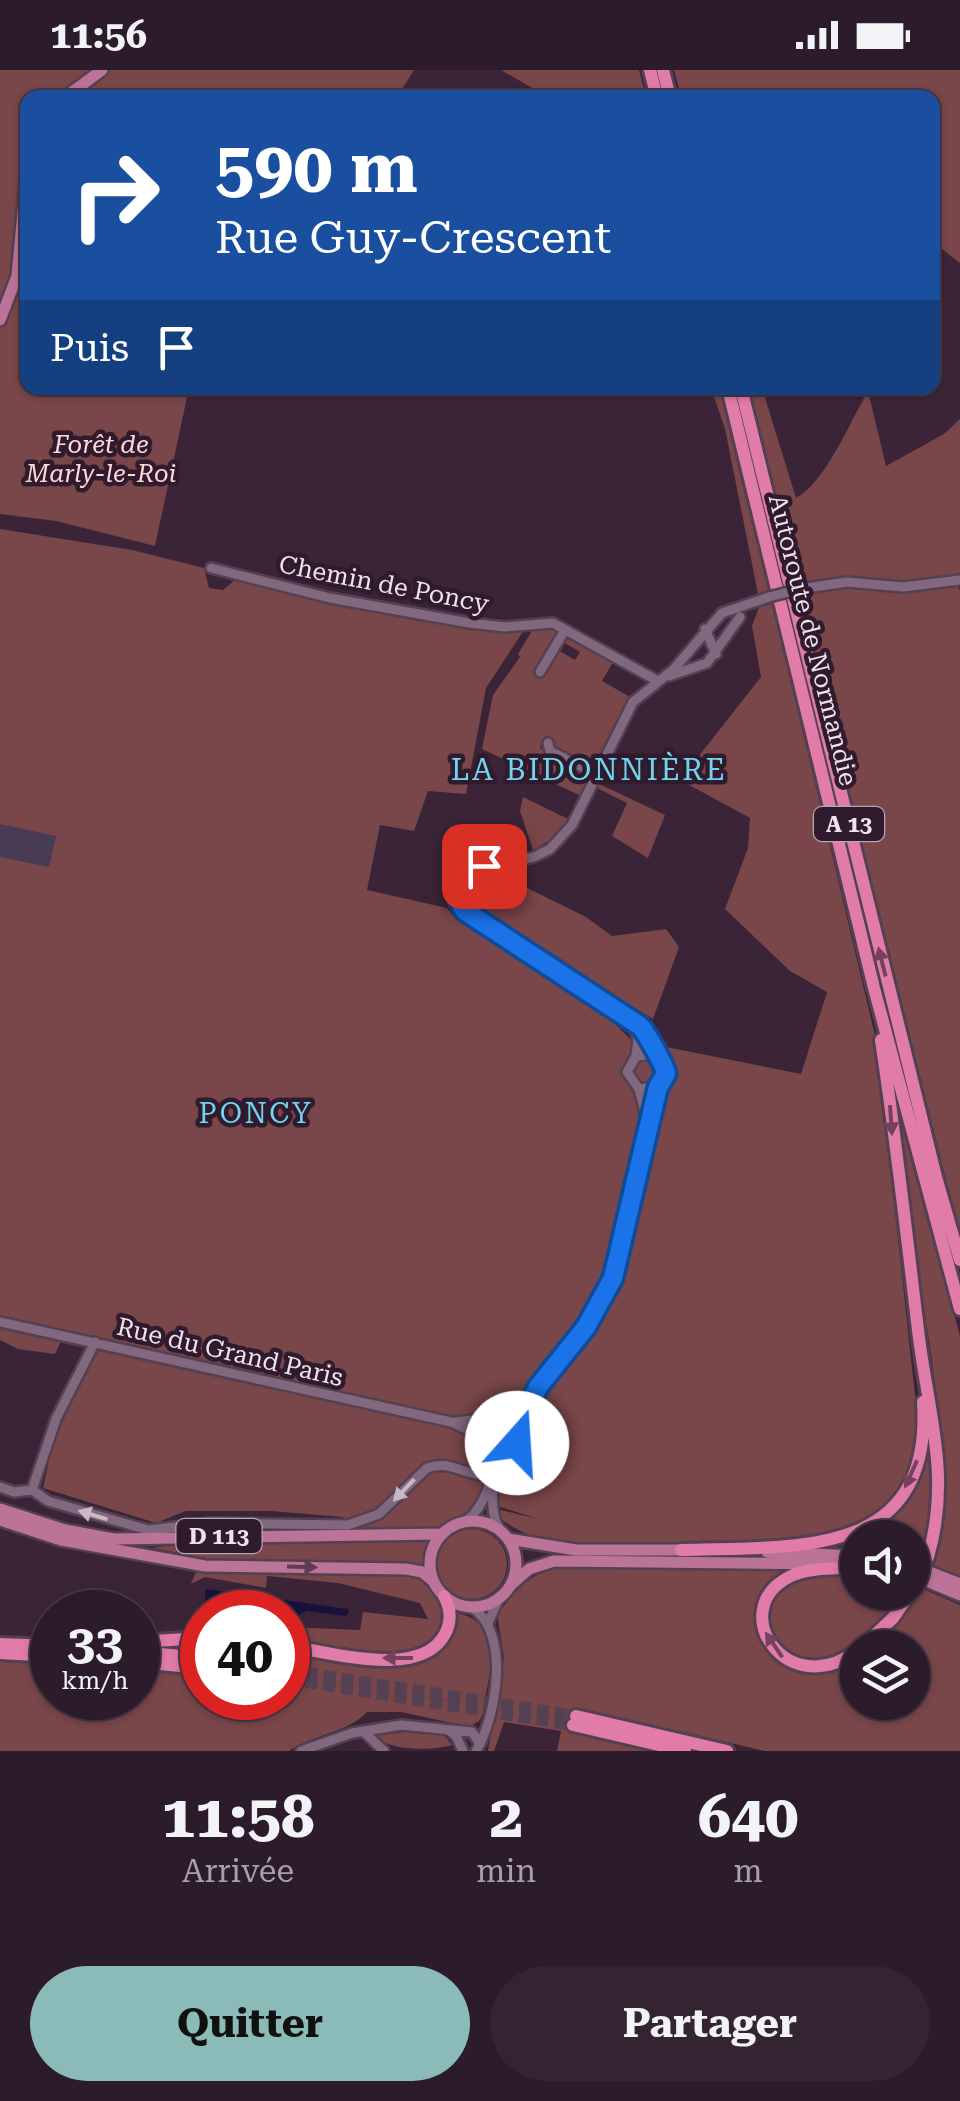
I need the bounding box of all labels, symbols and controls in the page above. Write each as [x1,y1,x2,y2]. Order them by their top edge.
text: 11:56 [50,13,147,57]
text: 590 m [215,127,418,209]
icon: right [50,130,180,260]
text: Rue Guy-Crescent [215,211,611,264]
icon: arrive [149,320,204,375]
text: Puis [50,326,129,370]
park label: Forêt de Marly-le-Roi [25,430,176,488]
street label: Autoroute de Normandie [763,491,863,789]
street label: Chemin de Poncy [277,549,492,619]
district label: LA BIDONNIÈRE [451,751,727,787]
road number: A 13 [814,807,884,841]
pin [442,824,527,909]
icon: arrive [457,839,512,894]
one-way arrow [874,946,890,977]
district label: PONCY [199,1097,313,1130]
one-way arrow [883,1104,899,1136]
street label: Rue du Grand Paris [114,1312,346,1392]
position arrow [465,1391,569,1495]
one-way arrow [903,1460,919,1489]
one-way arrow [393,1477,416,1501]
one-way arrow [78,1507,108,1522]
road number: D 113 [176,1519,262,1553]
map controls [840,1520,930,1720]
button: sound [840,1520,930,1610]
one-way arrow [286,1560,318,1576]
speed limit sign: 40 [180,1590,310,1720]
text: 33 [67,1614,123,1672]
button: layers [840,1630,930,1720]
one-way arrow [765,1632,785,1659]
one-way arrow [381,1651,413,1667]
text: km/h [62,1666,128,1695]
text: 11:58 [161,1781,315,1852]
text: 2 [489,1781,523,1852]
text: 640 [698,1781,799,1852]
text: Arrivée [182,1852,294,1890]
text: min [476,1852,536,1890]
text: m [734,1852,763,1890]
button: Quitter [30,1966,470,2081]
button: Partager [490,1966,930,2081]

